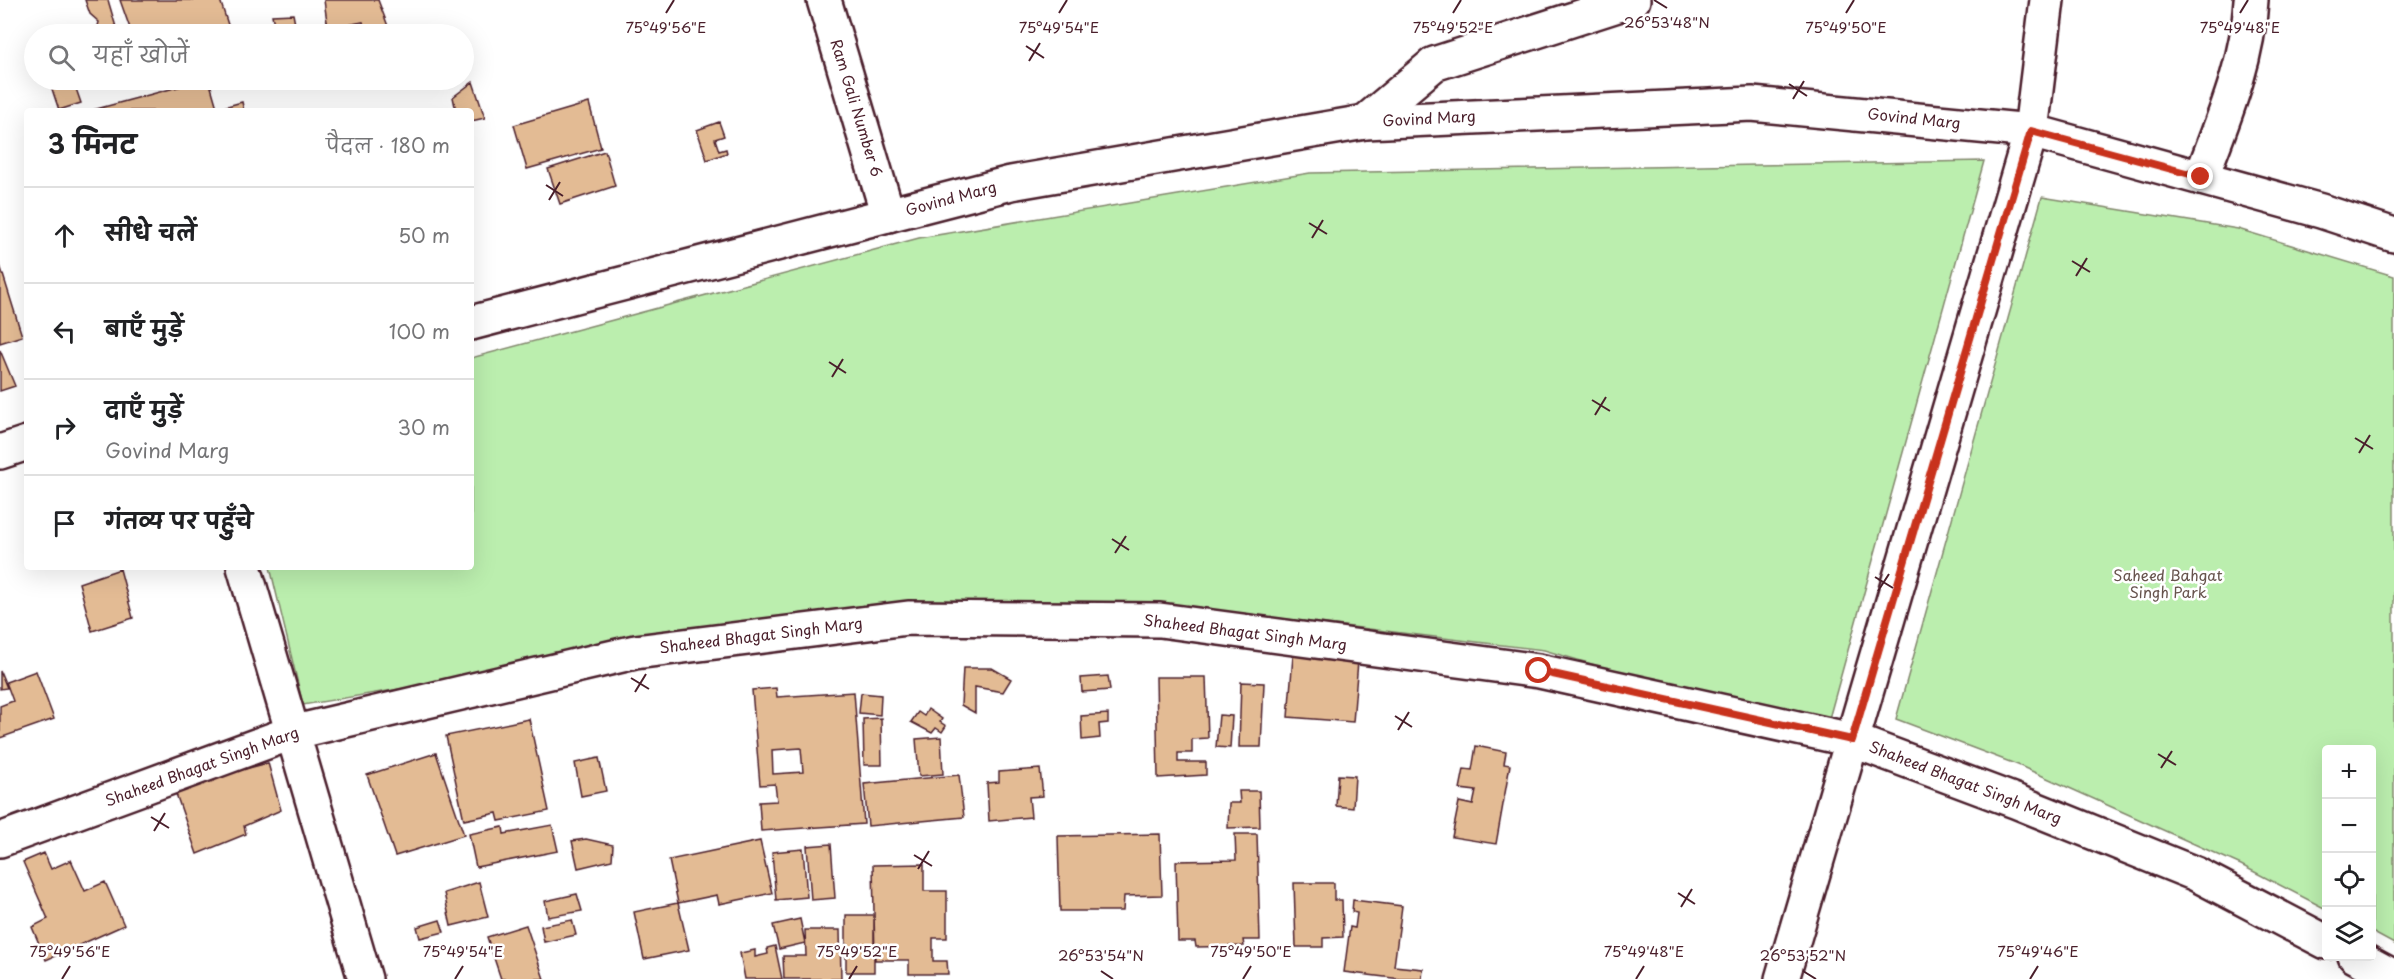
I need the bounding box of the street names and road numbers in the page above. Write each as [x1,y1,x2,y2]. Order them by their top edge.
street label: Ram Gali Number 6 [826,36,889,179]
street label: Govind Marg [1867,101,1962,134]
street label: Govind Marg [1382,104,1476,131]
street label: Govind Marg [903,174,999,221]
street label: Shaheed Bhagat Singh Marg [1142,608,1348,655]
street label: Shaheed Bhagat Singh Marg [658,611,864,658]
street label: Shaheed Bhagat Singh Marg [101,720,302,811]
street label: Shaheed Bhagat Singh Marg [1866,734,2065,829]

